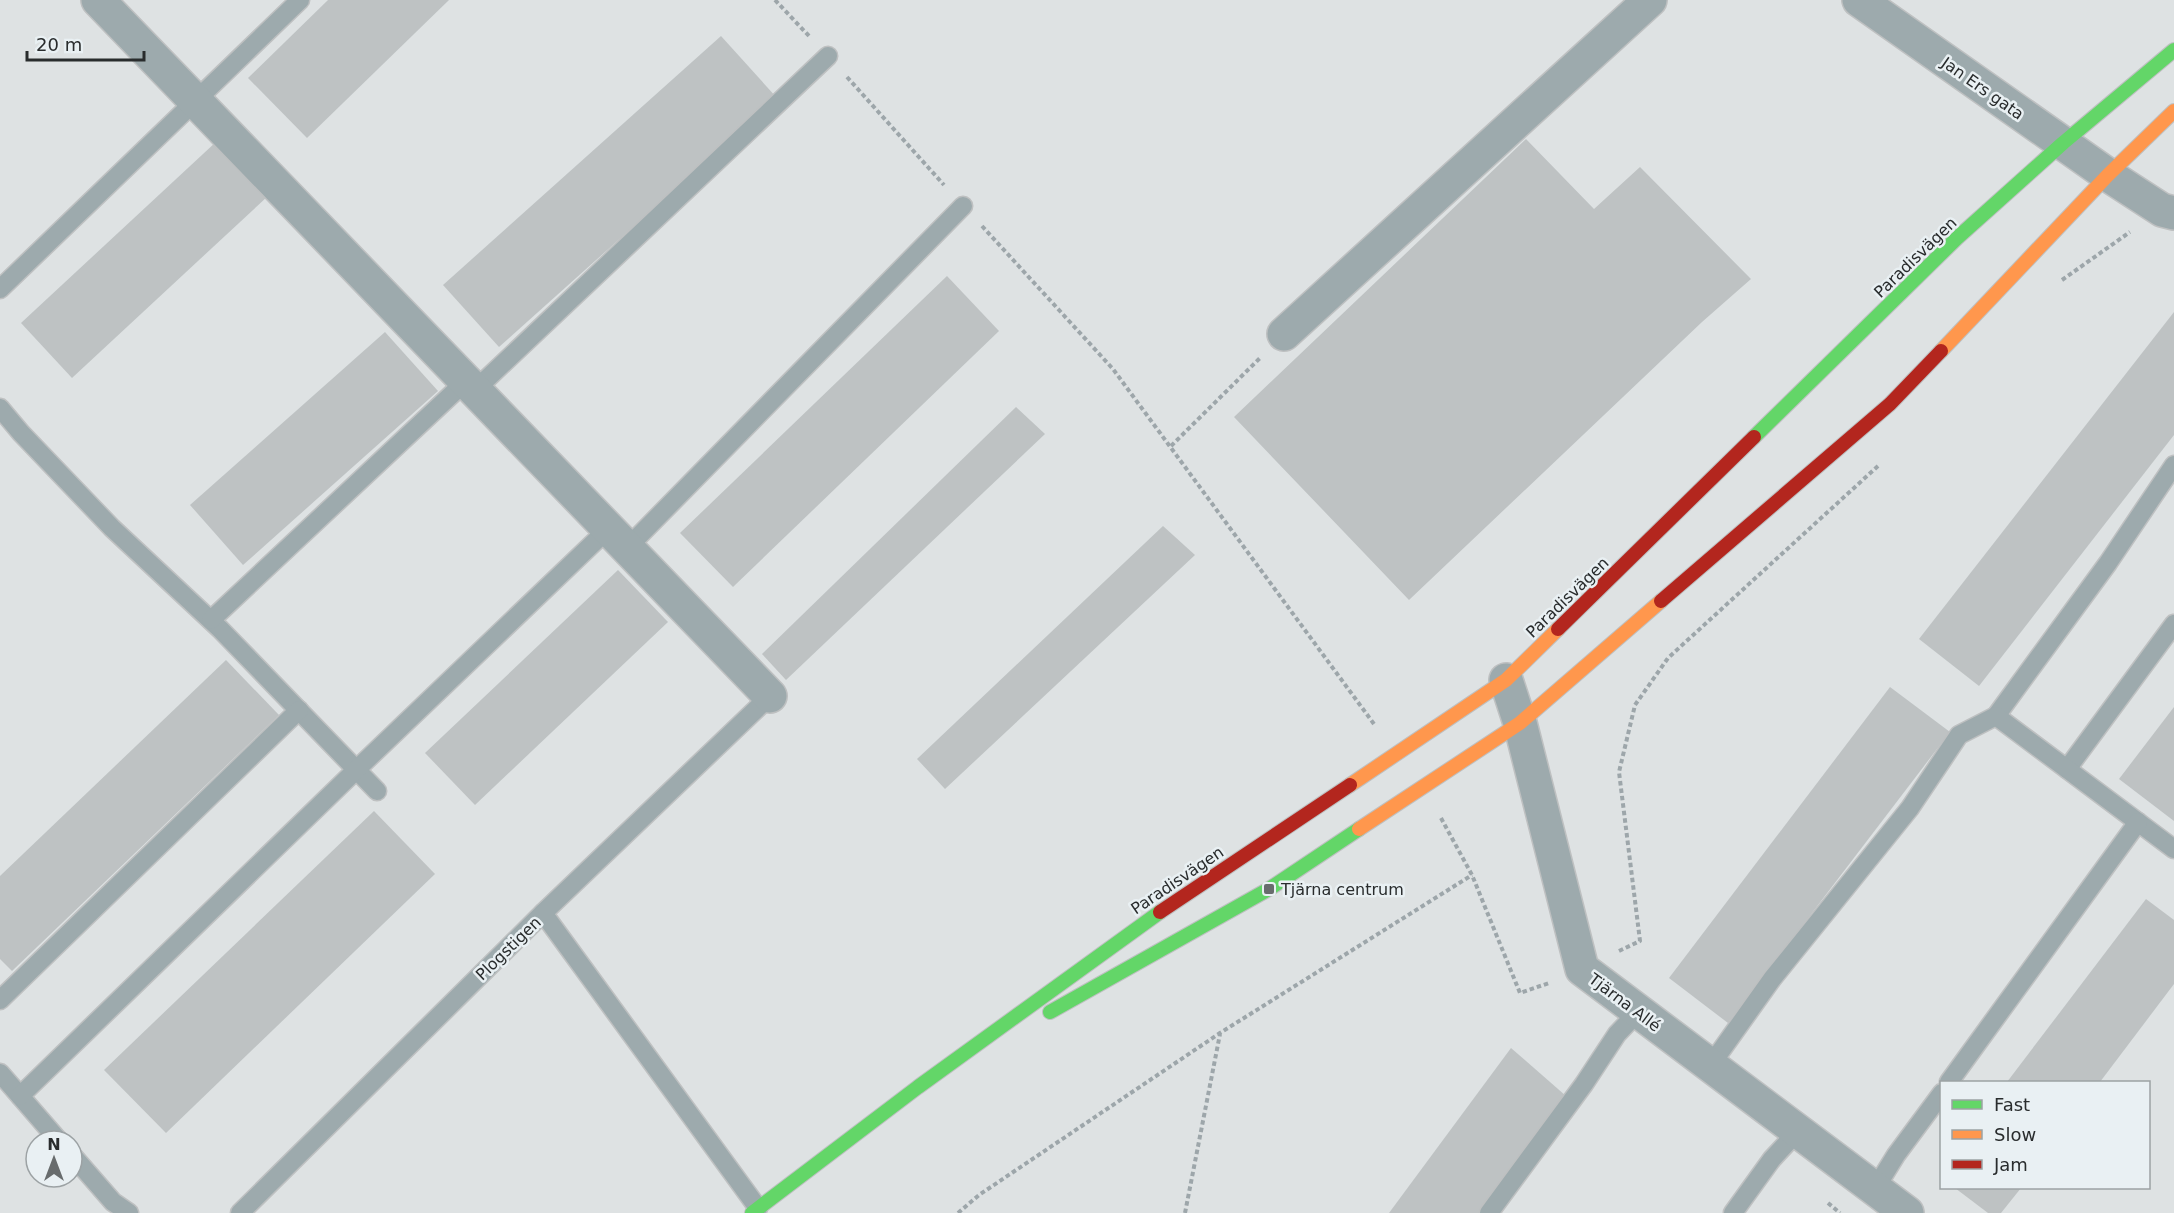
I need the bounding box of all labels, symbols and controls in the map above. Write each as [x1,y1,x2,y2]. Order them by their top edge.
scale bar [27,24,144,62]
text: 20 m [36,34,82,55]
street label: Jan Ers gata [1937,53,2027,124]
street label: Paradisvägen [1870,213,1961,302]
street label: Paradisvägen [1522,553,1613,642]
street label: Paradisvägen [1127,842,1227,918]
place label: Tjärna centrum [1280,880,1404,899]
marker: Tjärna centrum [1262,882,1276,896]
street label: Plogstigen [472,913,545,984]
street label: Tjärna Allé [1584,969,1664,1036]
legend [1940,1081,2150,1189]
text: Fast [1994,1094,2030,1115]
text: Slow [1994,1124,2036,1145]
north arrow [24,1129,84,1189]
text: N [47,1135,61,1154]
text: Jam [1993,1154,2028,1175]

